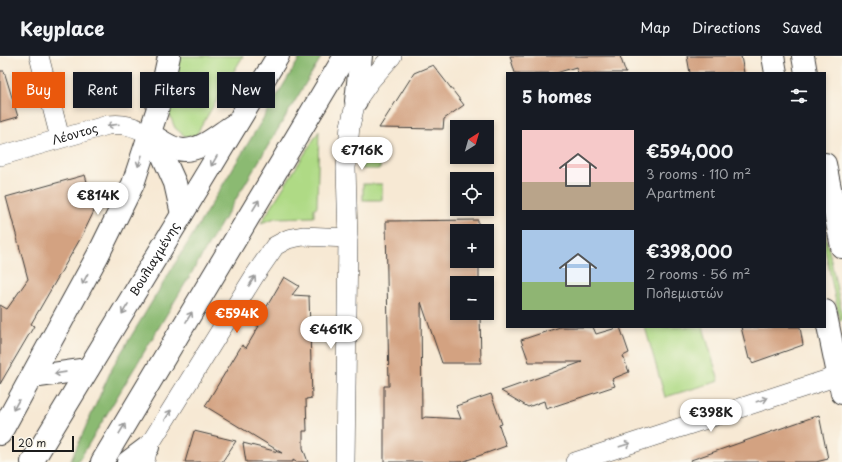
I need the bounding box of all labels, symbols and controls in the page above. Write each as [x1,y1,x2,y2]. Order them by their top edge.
text: Keyplace [20,14,105,42]
text: Map [640,17,670,38]
text: Directions [692,17,760,38]
text: Saved [782,17,822,38]
chip: Buy [12,72,65,108]
chip: Rent [73,72,132,108]
chip: Filters [140,72,209,108]
chip: New [217,72,275,108]
text: 5 homes [522,83,592,109]
icon: filters [788,85,810,107]
street label: Λέοντος [50,118,100,149]
north arrow [450,120,494,164]
map controls [450,120,494,320]
one-way arrow [107,121,120,129]
pin: €716K [334,137,390,171]
text: €594,000 [646,138,733,164]
text: €716K [341,140,383,159]
icon: home [554,146,602,194]
one-way arrow [136,155,144,167]
one-way arrow [209,155,217,167]
text: 3 rooms · 110 m² [646,164,751,183]
button: locate [450,172,494,216]
pin: €814K [70,182,126,216]
text: Apartment [646,183,715,202]
text: €814K [77,185,119,204]
one-way arrow [252,199,260,211]
street label: Βουλιαγμένης [125,218,183,299]
button: + [450,224,494,268]
text: €398,000 [646,238,732,264]
icon: home [554,246,602,294]
text: 2 rooms · 56 m² [646,264,750,283]
one-way arrow [81,272,88,284]
one-way arrow [248,275,256,287]
button: − [450,276,494,320]
text: Πολεμιστών [646,283,724,302]
pin: €594K [209,300,265,334]
one-way arrow [121,303,129,314]
text: €594K [215,303,259,322]
one-way arrow [185,312,193,323]
pin: €461K [303,316,359,350]
text: €461K [309,319,353,338]
one-way arrow [54,369,67,377]
one-way arrow [756,396,768,404]
one-way arrow [11,399,19,411]
pin: €398K [683,399,739,433]
text: €398K [689,402,733,421]
one-way arrow [164,410,172,421]
one-way arrow [119,423,127,435]
scale bar [12,434,74,453]
text: 20 m [18,434,46,451]
one-way arrow [619,441,632,448]

